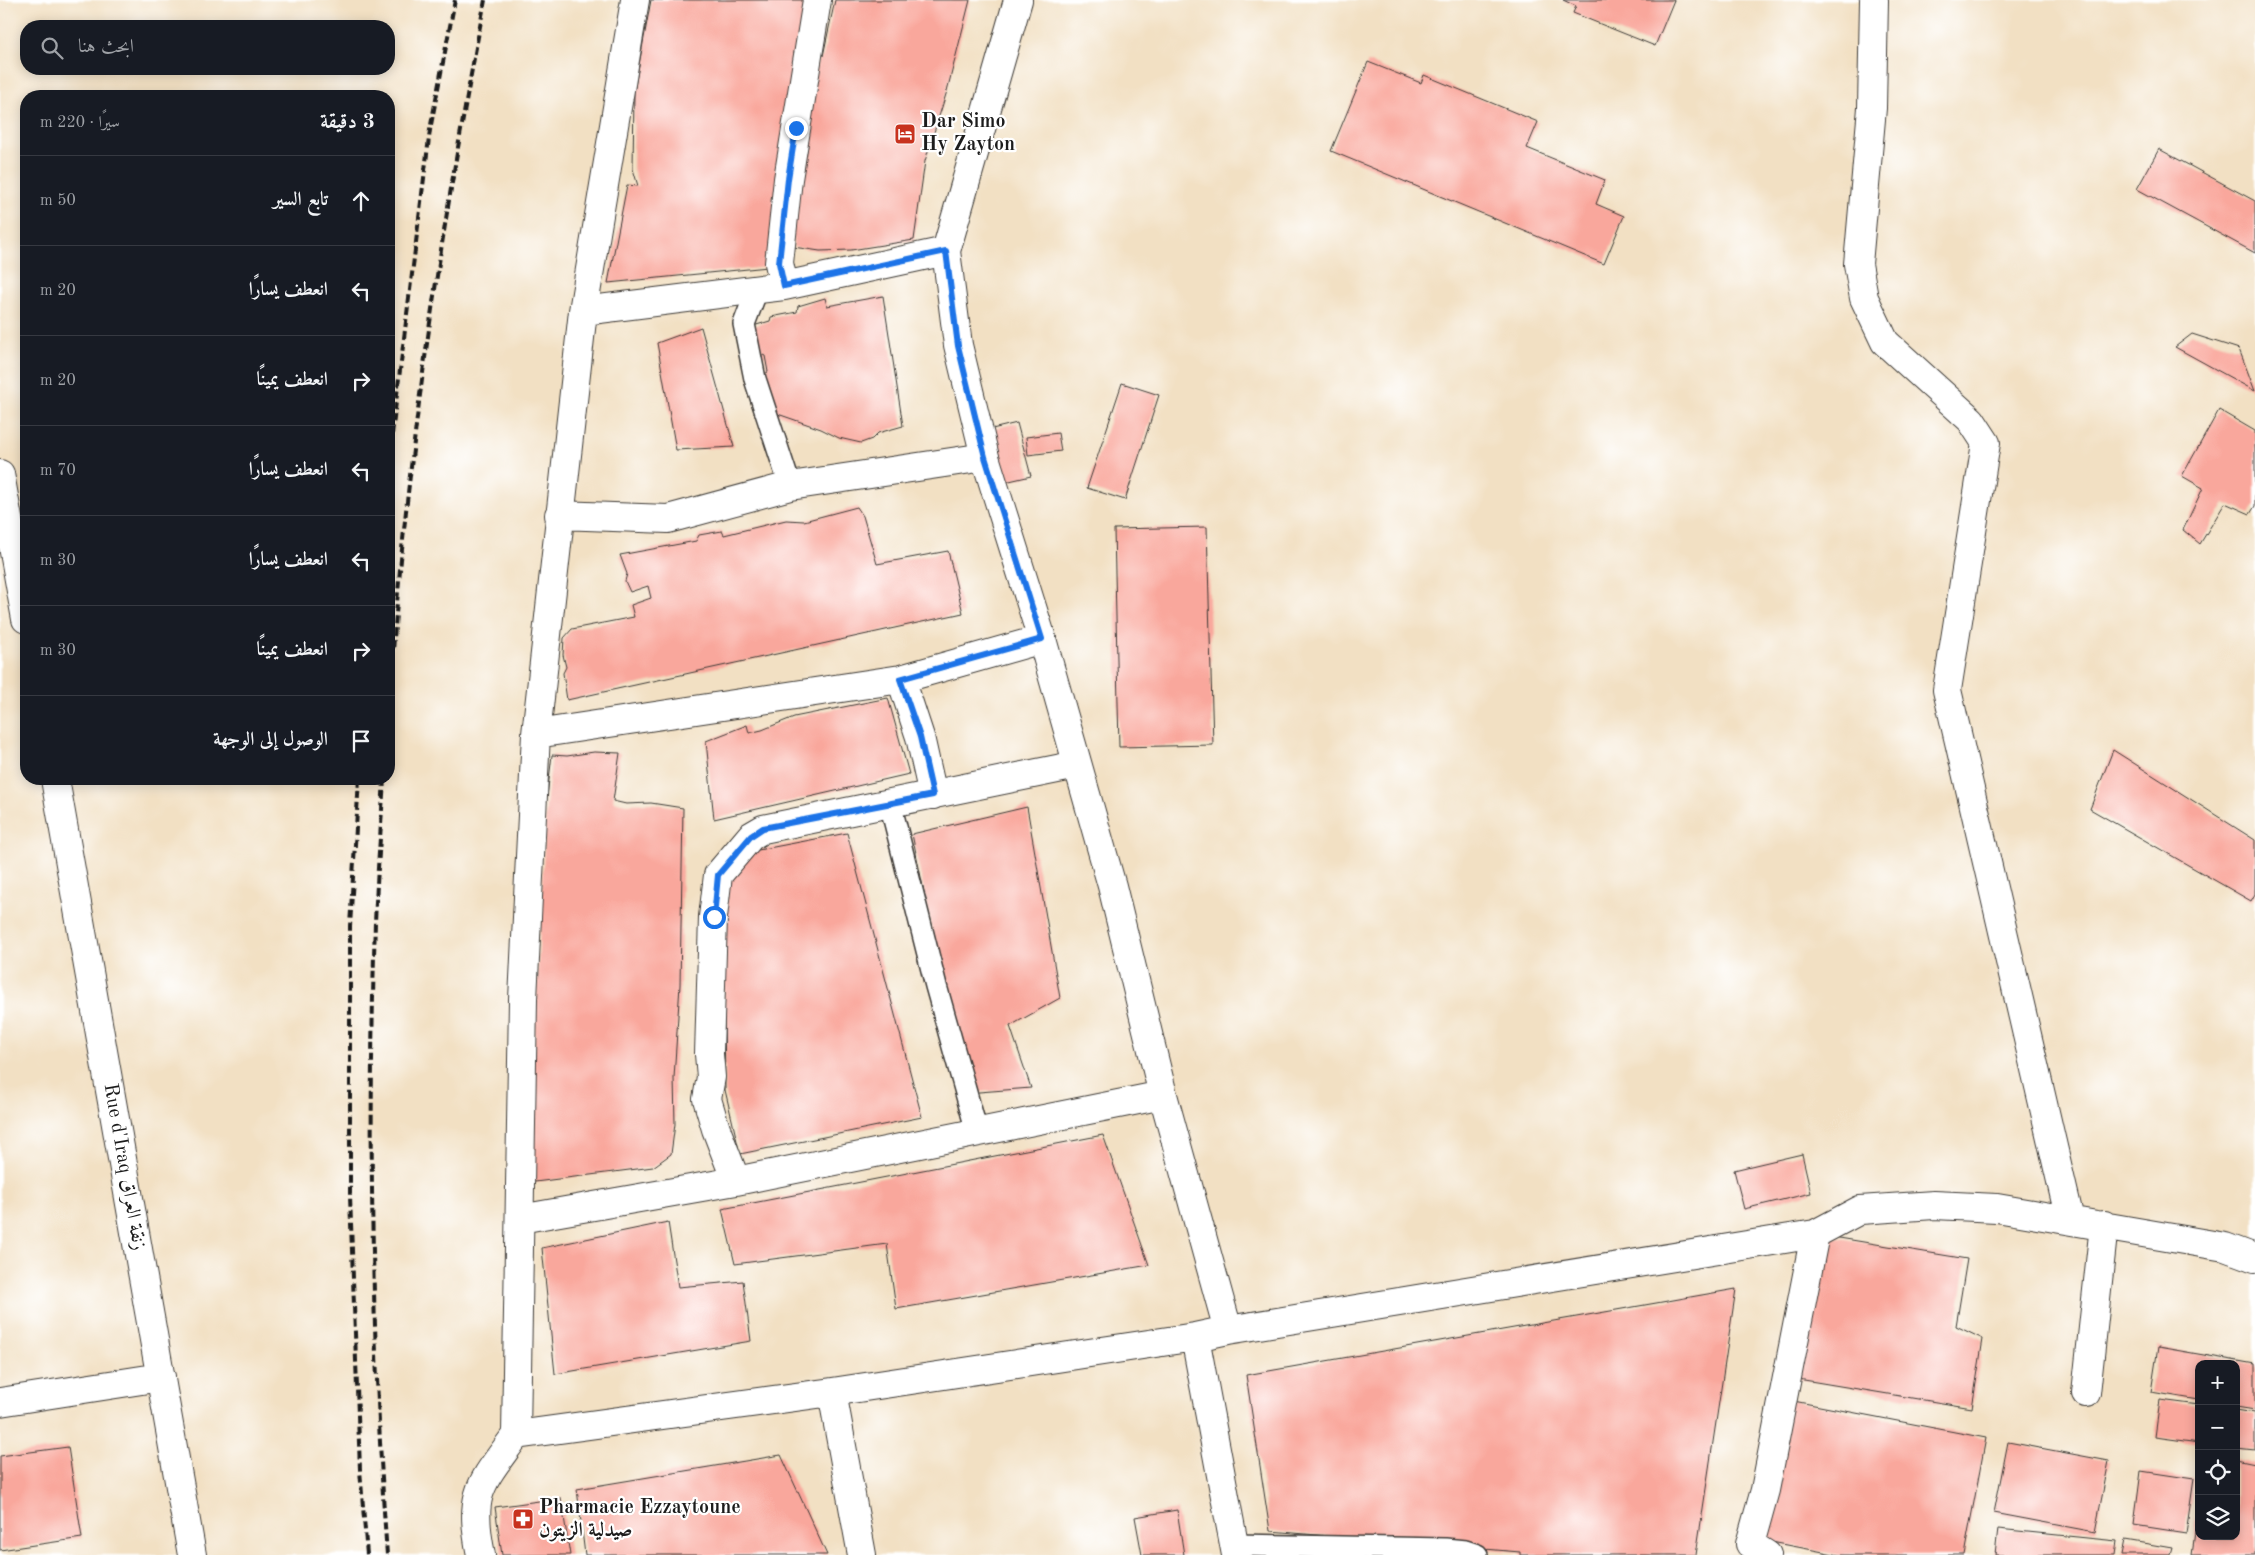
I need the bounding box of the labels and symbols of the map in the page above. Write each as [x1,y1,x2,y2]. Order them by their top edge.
place label: Dar Simo Hy Zayton [921,112,1015,155]
route end [785,117,808,140]
hotel icon: Dar Simo Hy Zayton [893,122,917,146]
route start [703,906,726,929]
street label: Rue d'Iraq زنقة العراق [98,1082,149,1252]
place label: Pharmacie Ezzaytoune صيدلية الزيتون [539,1498,741,1542]
pharmacy icon: Pharmacie Ezzaytoune صيدلية الزيتون [511,1507,535,1531]

